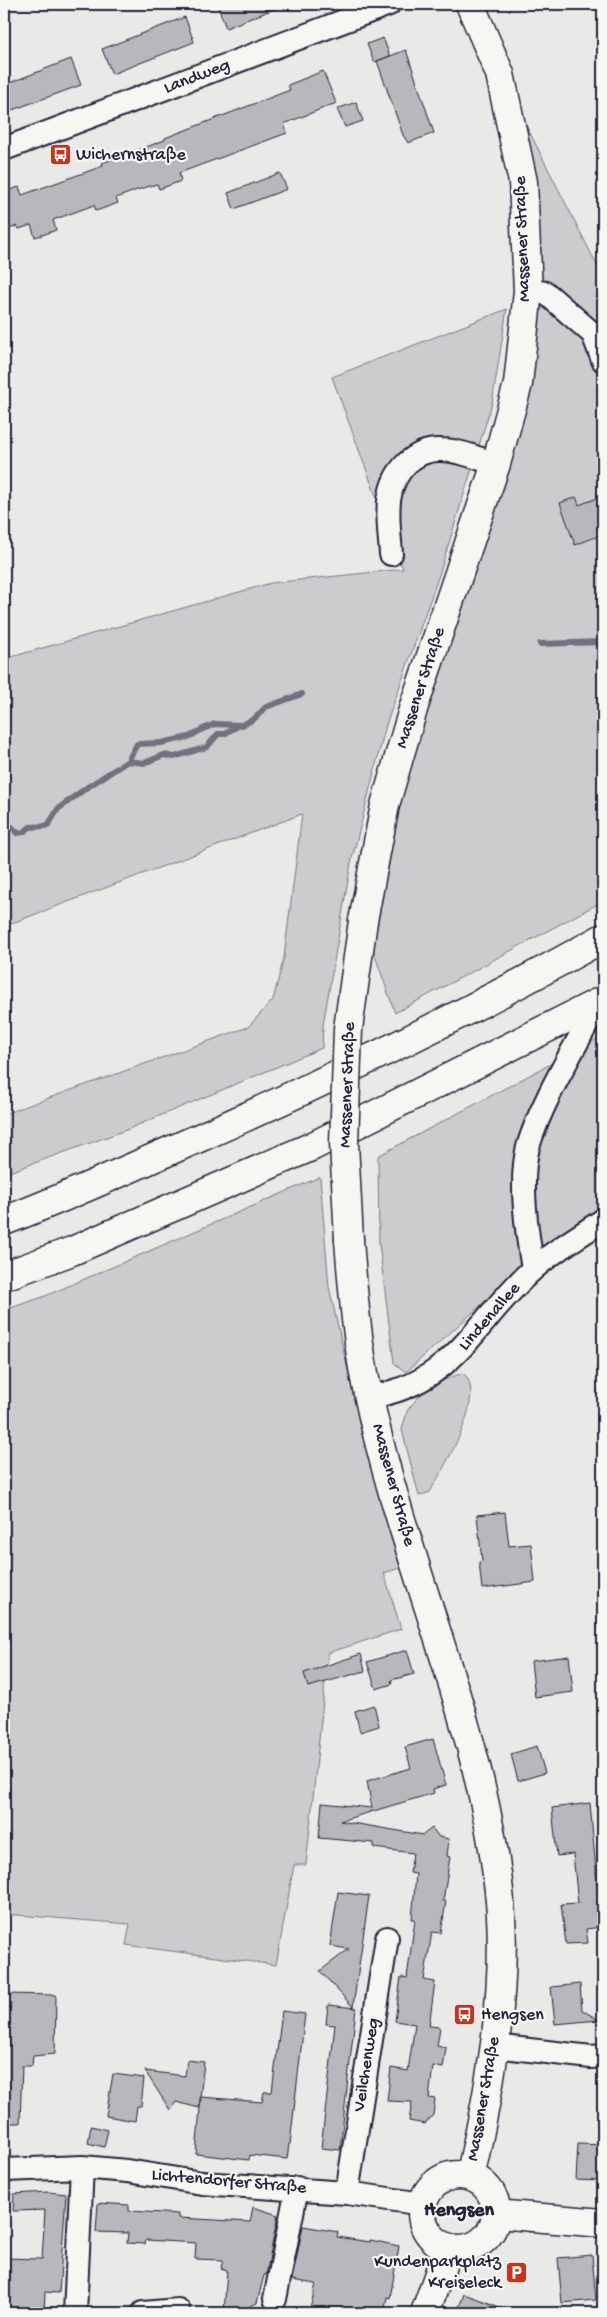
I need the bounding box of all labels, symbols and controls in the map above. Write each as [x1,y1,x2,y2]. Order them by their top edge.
street label: Landweg [161,55,233,99]
bus stop icon: Wichernstraße [48,143,72,167]
place label: Wichernstraße [76,145,186,166]
street label: Massener Straße [510,175,536,302]
street label: Massener Straße [392,624,451,751]
street label: Massener Straße [335,1021,361,1148]
street label: Lindenallee [455,1278,526,1356]
street label: Massener Straße [367,1422,420,1549]
bus stop icon: Hengsen [453,2003,477,2027]
place label: Hengsen [481,2005,544,2026]
street label: Veilchenweg [349,2017,385,2114]
street label: Massener Straße [463,2035,505,2163]
street label: Lichtendorfer Straße [151,2165,308,2199]
district label: Hengsen [424,2200,494,2223]
place label: Kundenparkplatz Kreiseleck [374,2252,503,2294]
parking icon: Kundenparkplatz Kreiseleck [505,2260,529,2284]

